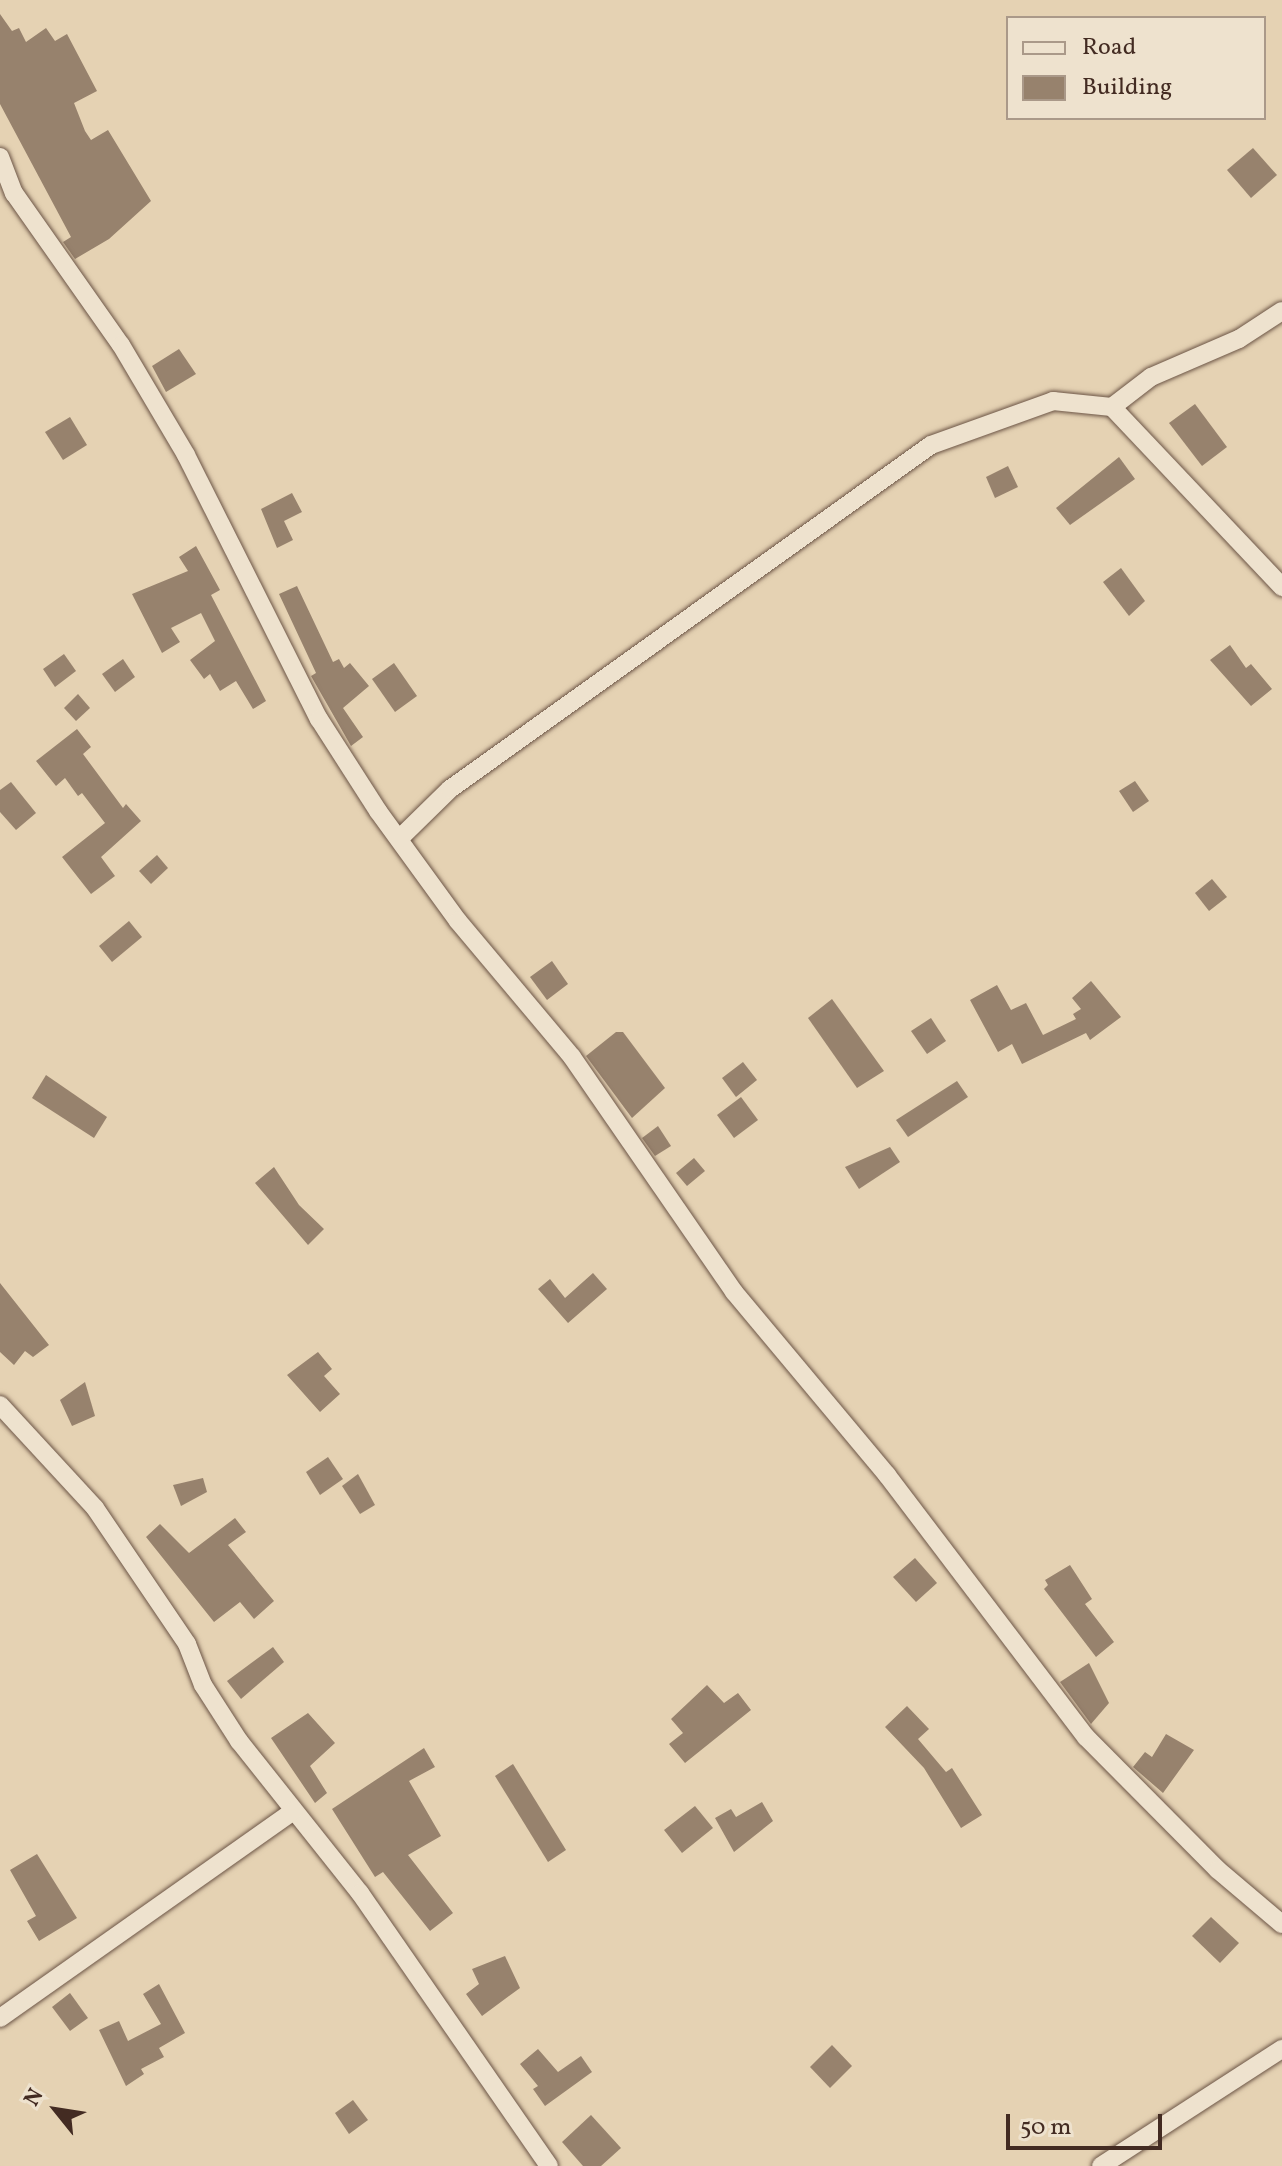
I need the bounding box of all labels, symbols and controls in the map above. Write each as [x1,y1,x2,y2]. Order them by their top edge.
legend [1006,16,1266,120]
text: Road [1082,31,1136,65]
text: Building [1082,71,1172,105]
north arrow [16,2070,96,2150]
text: N [17,2083,52,2112]
scale bar [1010,2098,1166,2148]
text: 50 m [1020,2111,1072,2145]

